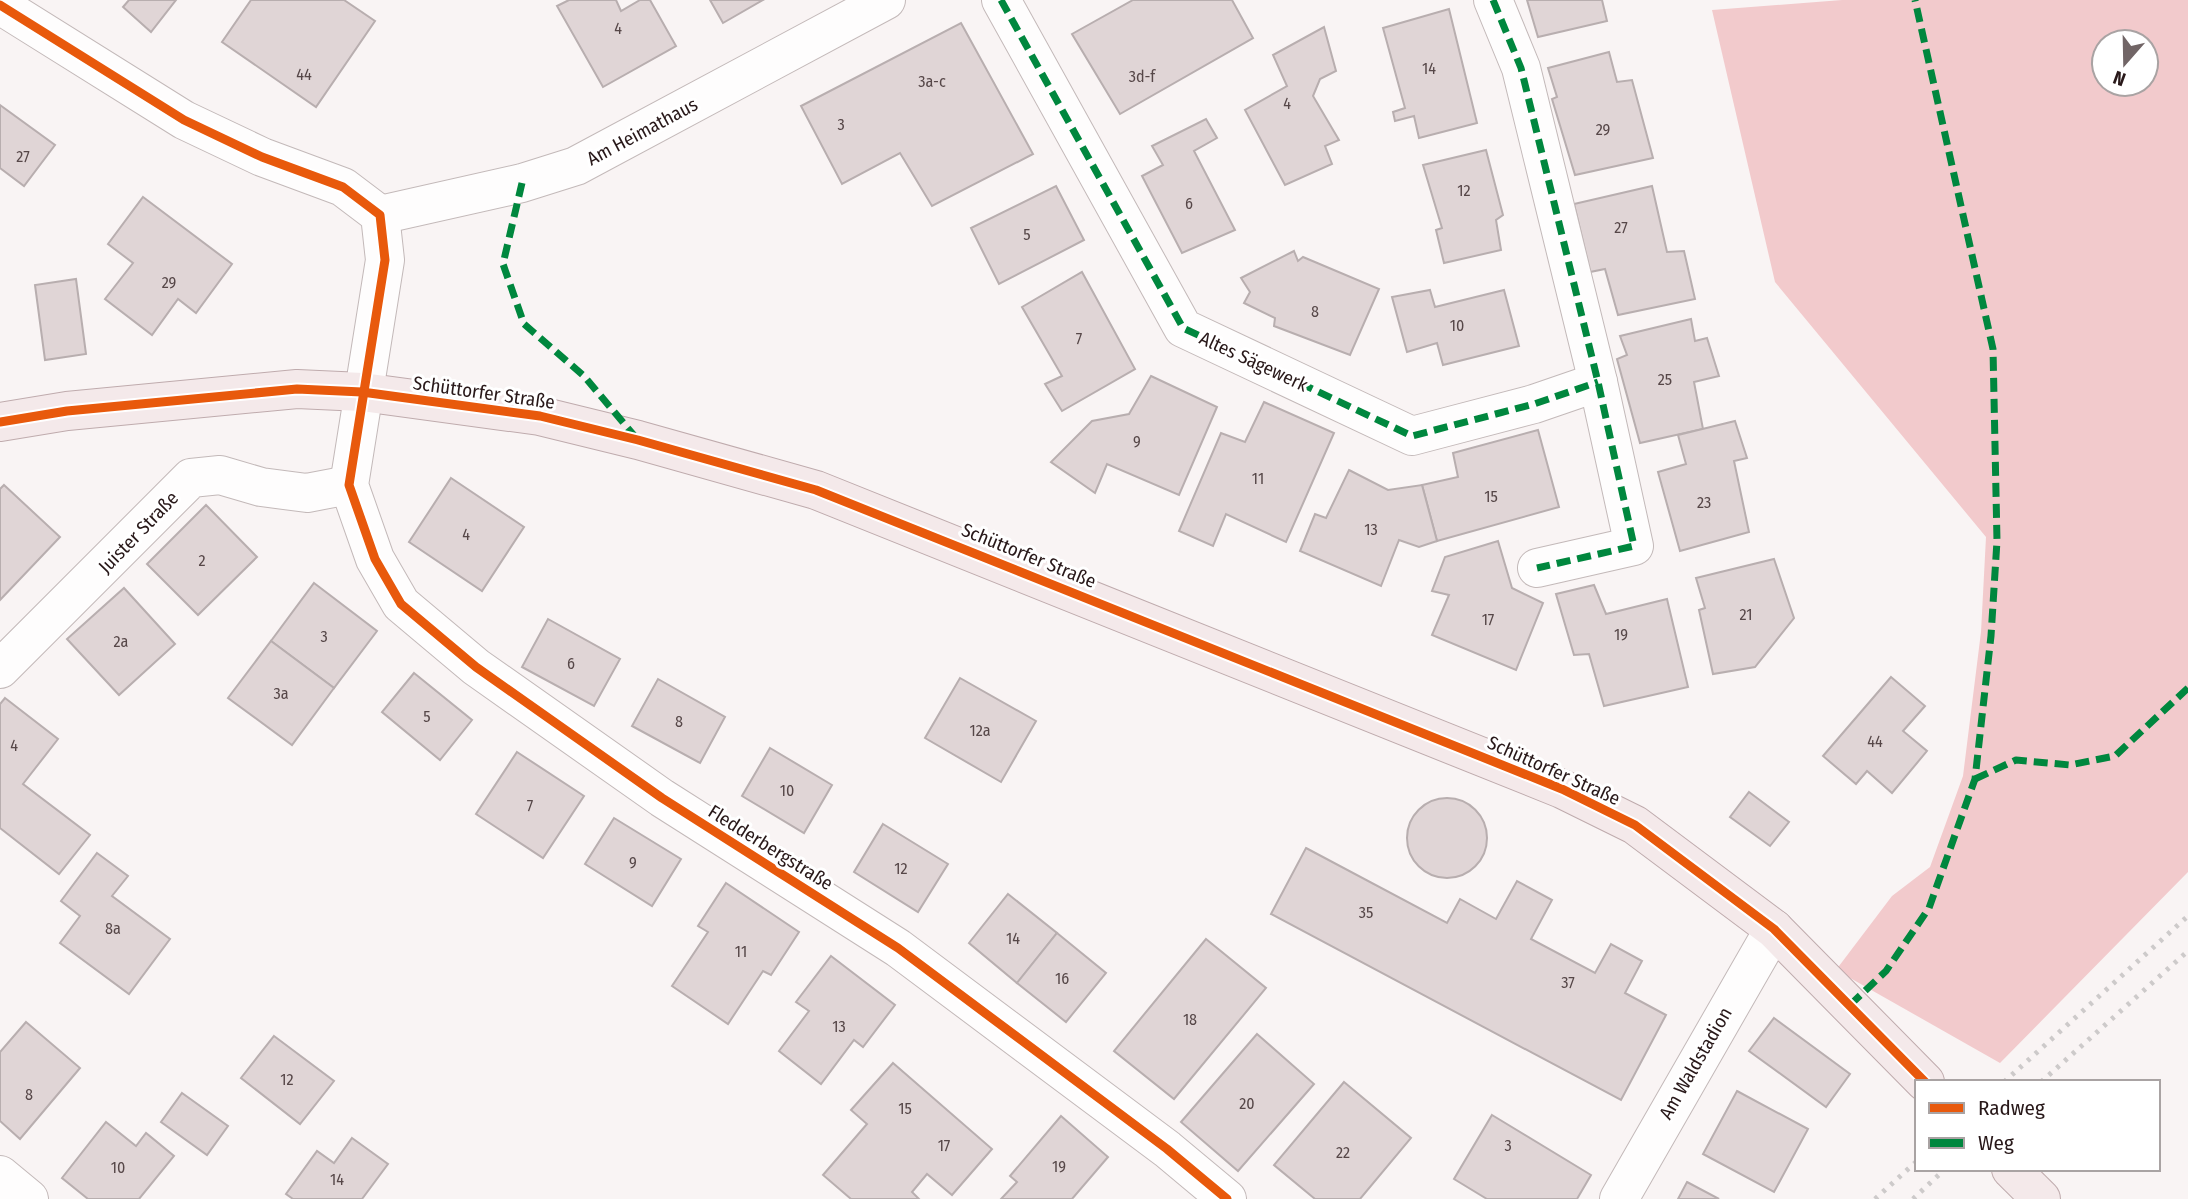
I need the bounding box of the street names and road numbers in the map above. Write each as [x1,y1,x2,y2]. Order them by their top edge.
street label: Am Heimathaus [583,93,702,170]
street label: Altes Sägewerk [1196,326,1312,397]
street label: Schüttorfer Straße [412,371,556,414]
street label: Juister Straße [94,487,183,578]
street label: Schüttorfer Straße [958,518,1099,593]
street label: Schüttorfer Straße [1484,731,1624,810]
street label: Fledderbergstraße [704,800,837,895]
street label: Am Waldstadion [1654,1003,1737,1123]

